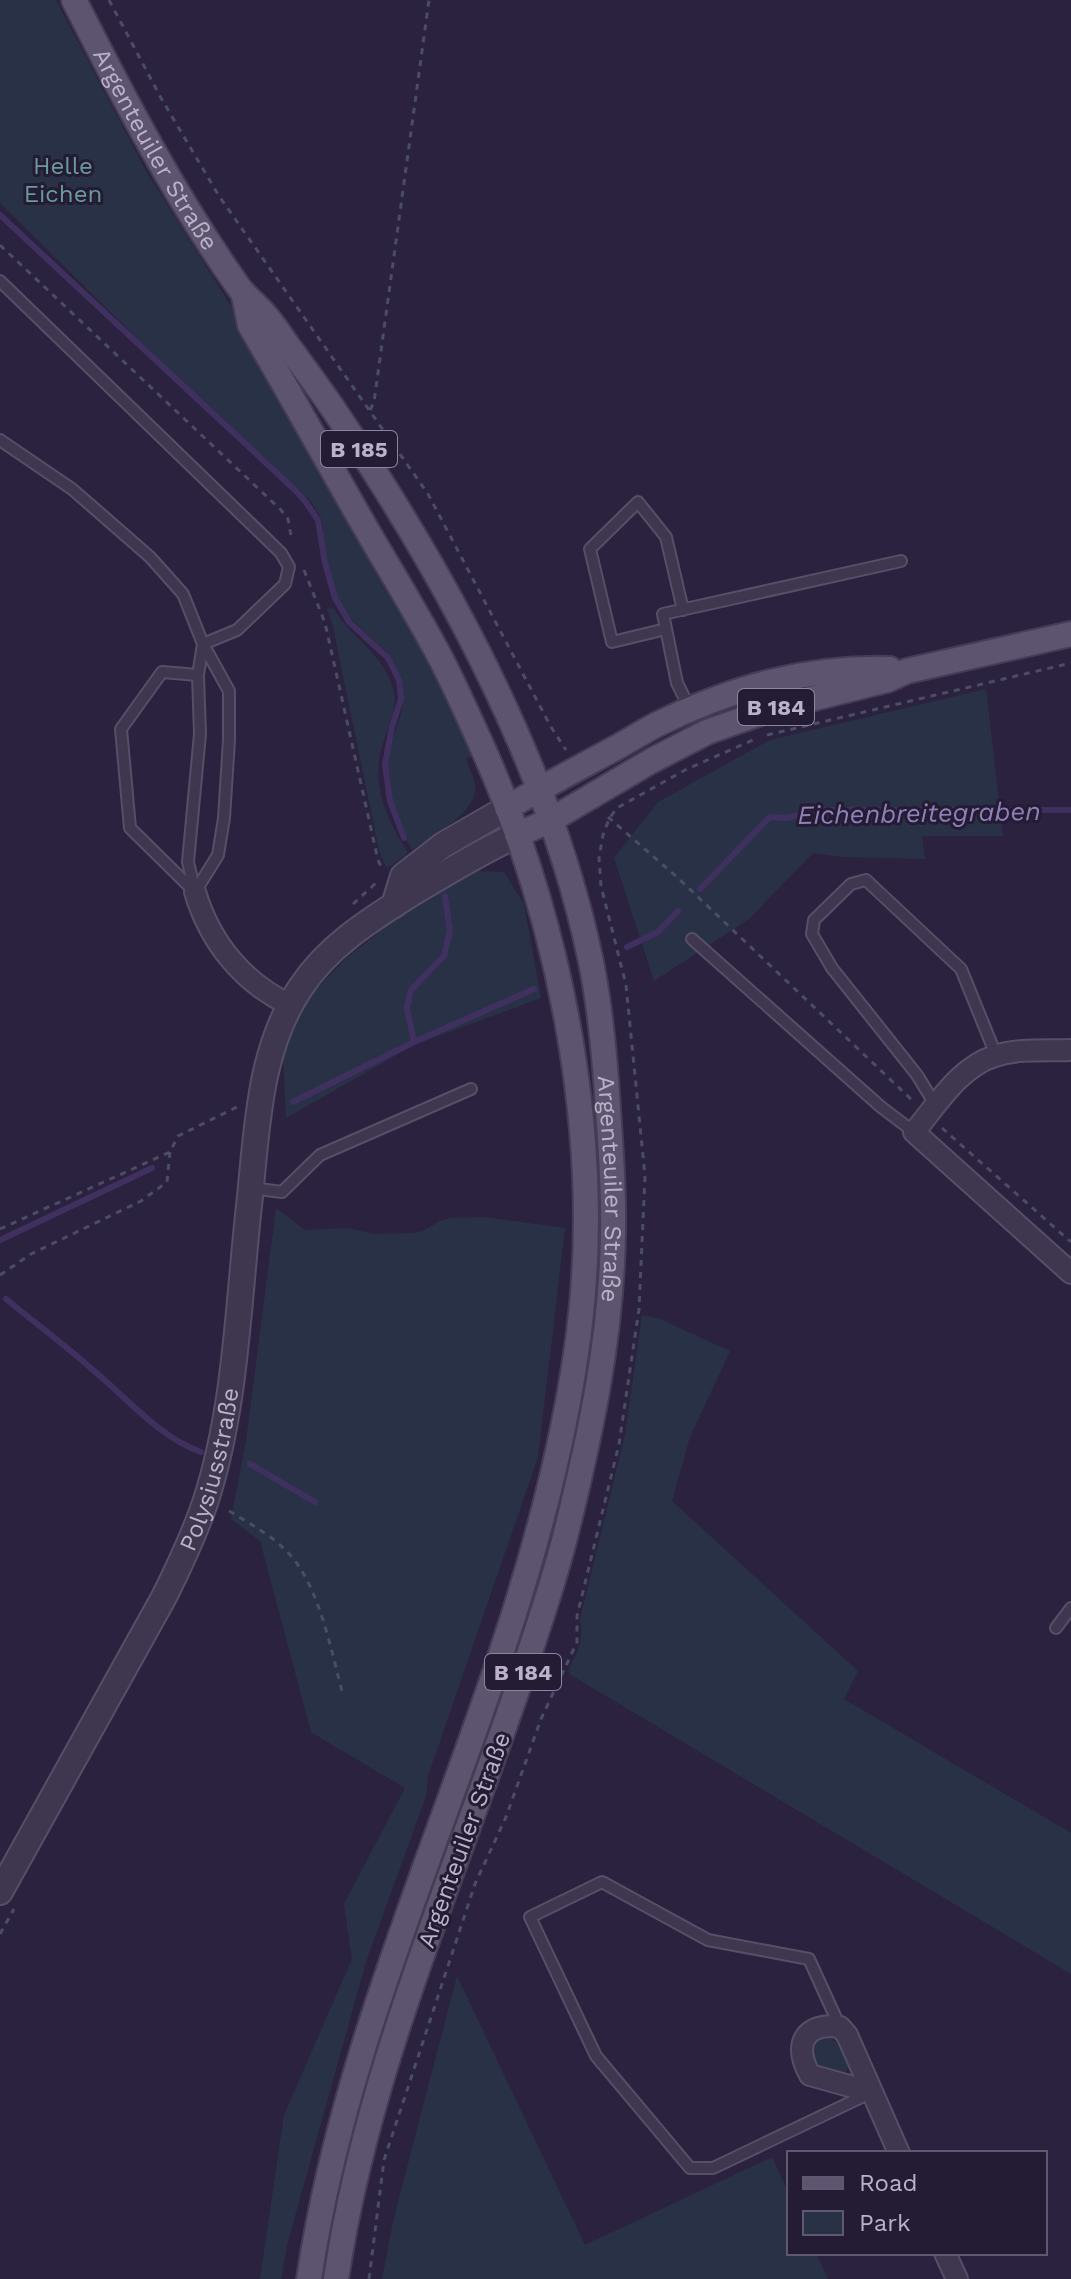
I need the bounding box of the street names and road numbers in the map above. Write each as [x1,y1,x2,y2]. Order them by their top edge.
street label: Argenteuiler Straße [87,44,224,255]
road number: B 185 [321,431,397,467]
road number: B 184 [738,689,814,725]
street label: Argenteuiler Straße [592,1074,627,1304]
street label: Polysiusstraße [174,1386,244,1555]
road number: B 184 [485,1654,561,1690]
street label: Argenteuiler Straße [412,1728,516,1952]

